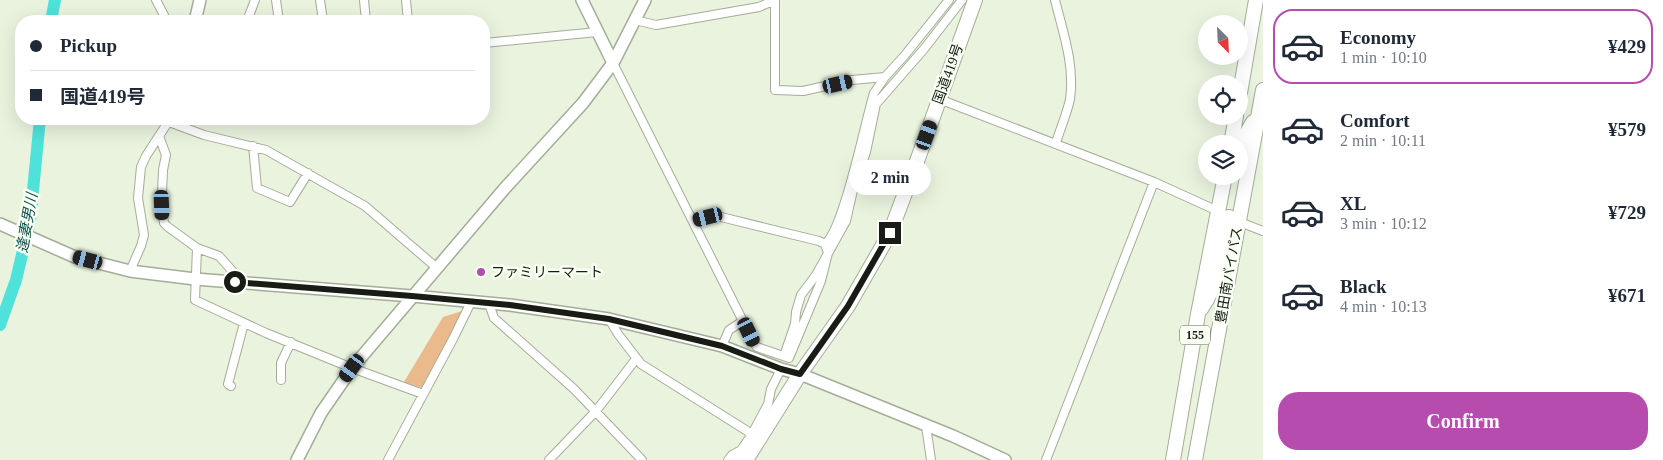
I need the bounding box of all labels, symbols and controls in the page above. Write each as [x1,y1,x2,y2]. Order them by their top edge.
north arrow [1198,15,1248,65]
map controls [1198,15,1248,185]
icon: car [1280,24,1325,69]
text: Economy [1340,27,1416,48]
text: Pickup [60,35,117,56]
text: ¥429 [1608,36,1646,57]
street label: 国道419号 [930,42,966,106]
text: 1 min · 10:10 [1340,49,1427,66]
car [821,73,854,95]
button: locate [1198,75,1248,125]
text: 国道419号 [60,86,146,107]
icon: car [1280,107,1325,152]
text: Comfort [1340,110,1410,131]
car [914,118,939,152]
text: ¥579 [1608,119,1646,140]
text: 2 min · 10:11 [1340,132,1426,149]
button: layers [1198,135,1248,185]
callout: 2 min [849,160,931,196]
text: 2 min [871,169,909,186]
water label: 逢妻男川 [14,190,40,254]
car [153,190,170,220]
icon: car [1280,190,1325,235]
text: XL [1340,193,1366,214]
text: ¥729 [1608,202,1646,223]
car [691,206,724,228]
text: 3 min · 10:12 [1340,215,1427,232]
route end [879,222,901,244]
street label: 豊田南バイパス [1213,226,1245,324]
car [71,249,104,271]
place label: ファミリーマート [491,265,603,280]
marker: ファミリーマート [475,266,487,278]
route start [224,271,246,293]
icon: car [1280,273,1325,318]
text: Black [1340,276,1386,297]
text: ¥671 [1608,285,1646,306]
text: 4 min · 10:13 [1340,298,1427,315]
car [735,315,762,349]
road number: 155 [1180,326,1210,344]
car [337,351,366,385]
button: Confirm [1278,392,1648,450]

